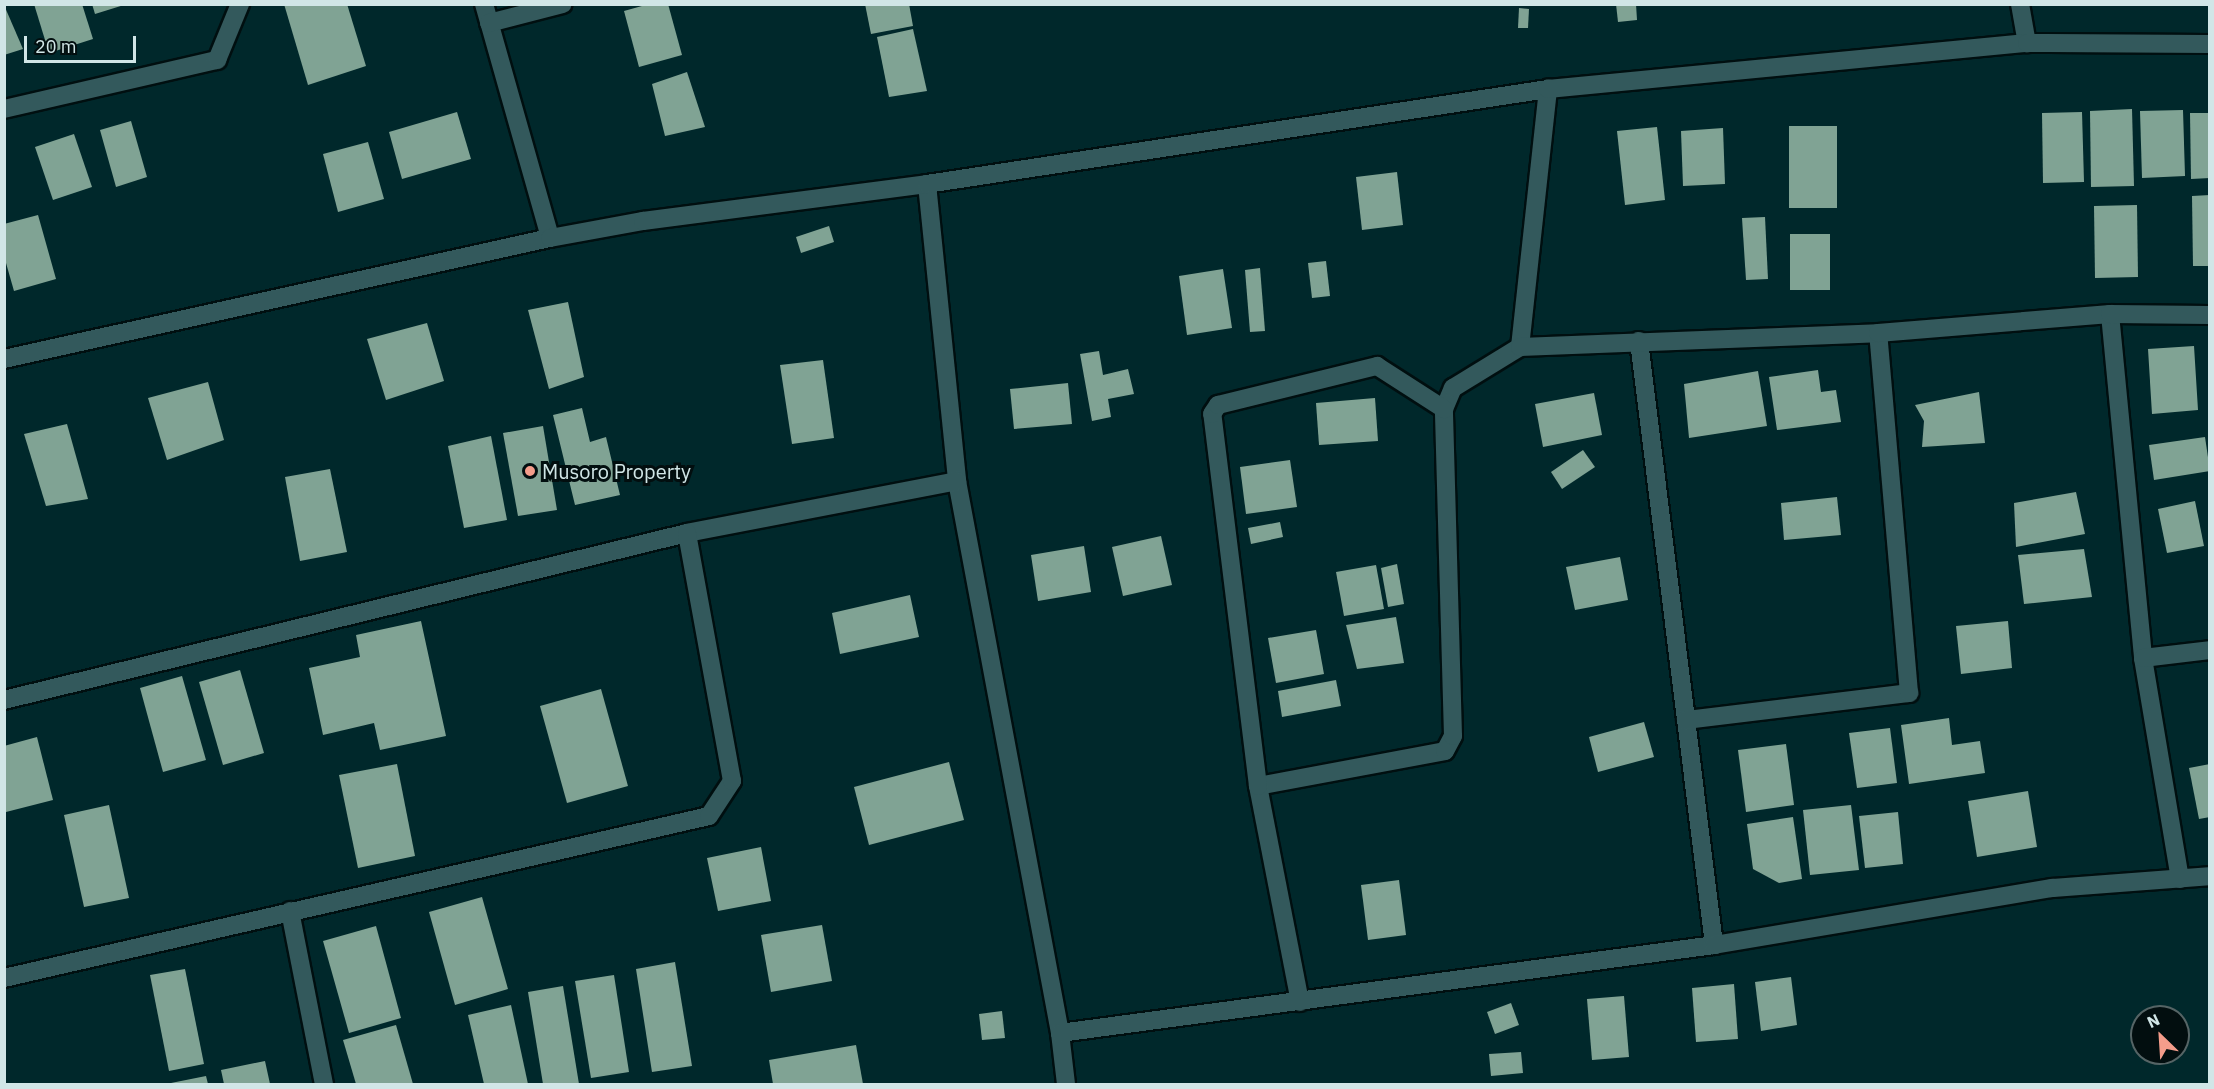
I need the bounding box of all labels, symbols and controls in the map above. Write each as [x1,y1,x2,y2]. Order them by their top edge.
scale bar [27,24,140,62]
text: 20 m [35,35,77,58]
place label: Musoro Property [542,459,691,483]
marker: Musoro Property [523,464,537,478]
north arrow [2130,1005,2190,1065]
text: N [2144,1009,2163,1032]

